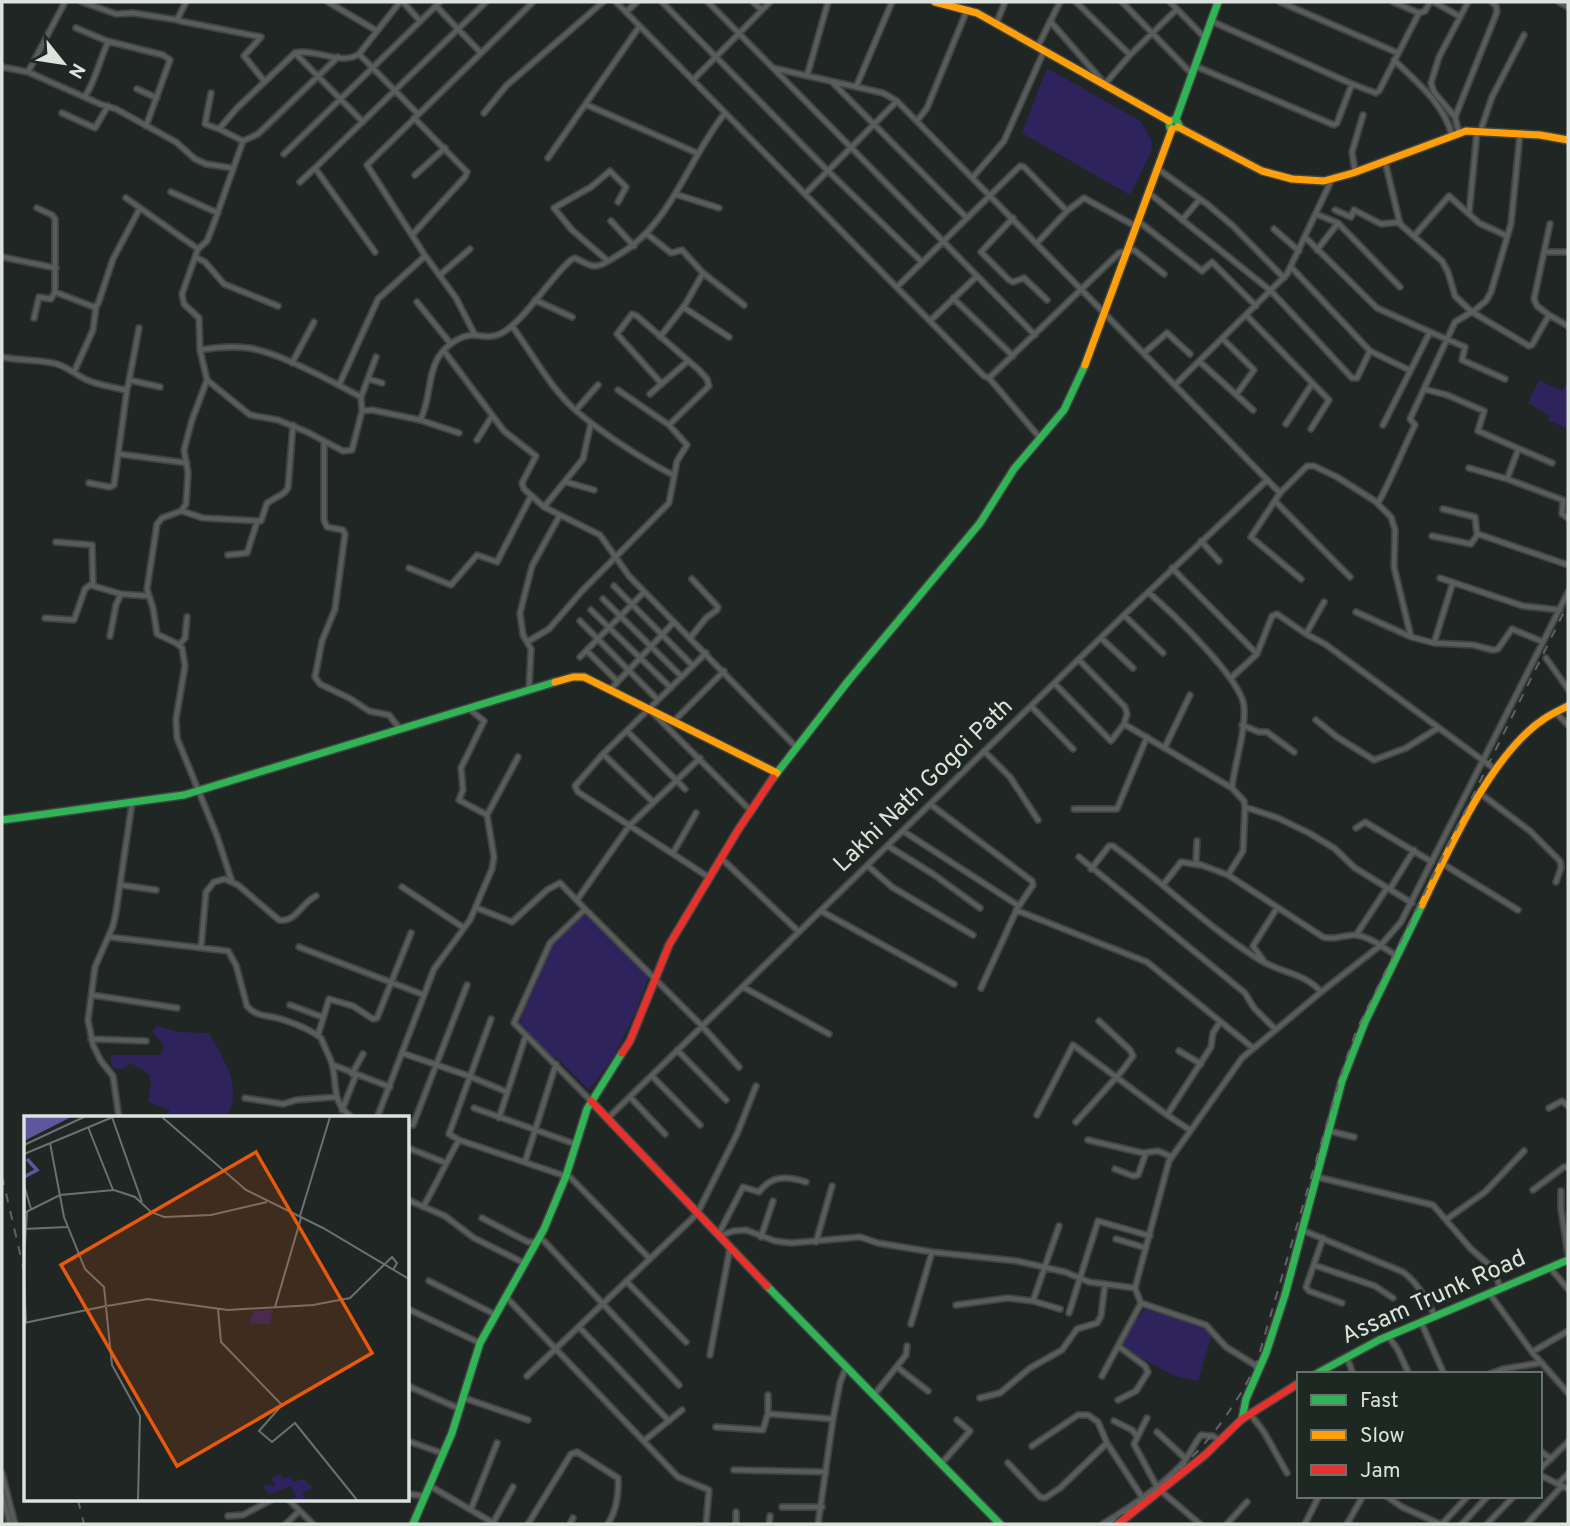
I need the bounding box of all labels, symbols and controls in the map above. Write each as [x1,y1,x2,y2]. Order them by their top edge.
north arrow [28,28,98,98]
text: N [62,59,90,82]
street label: Lakhi Nath Gogoi Path [828,692,1020,880]
inset map [24,1116,410,1502]
street label: Assam Trunk Road [1337,1244,1531,1352]
legend [1297,1372,1542,1498]
text: Fast [1360,1388,1399,1415]
text: Slow [1360,1423,1405,1450]
text: Jam [1360,1458,1401,1485]

